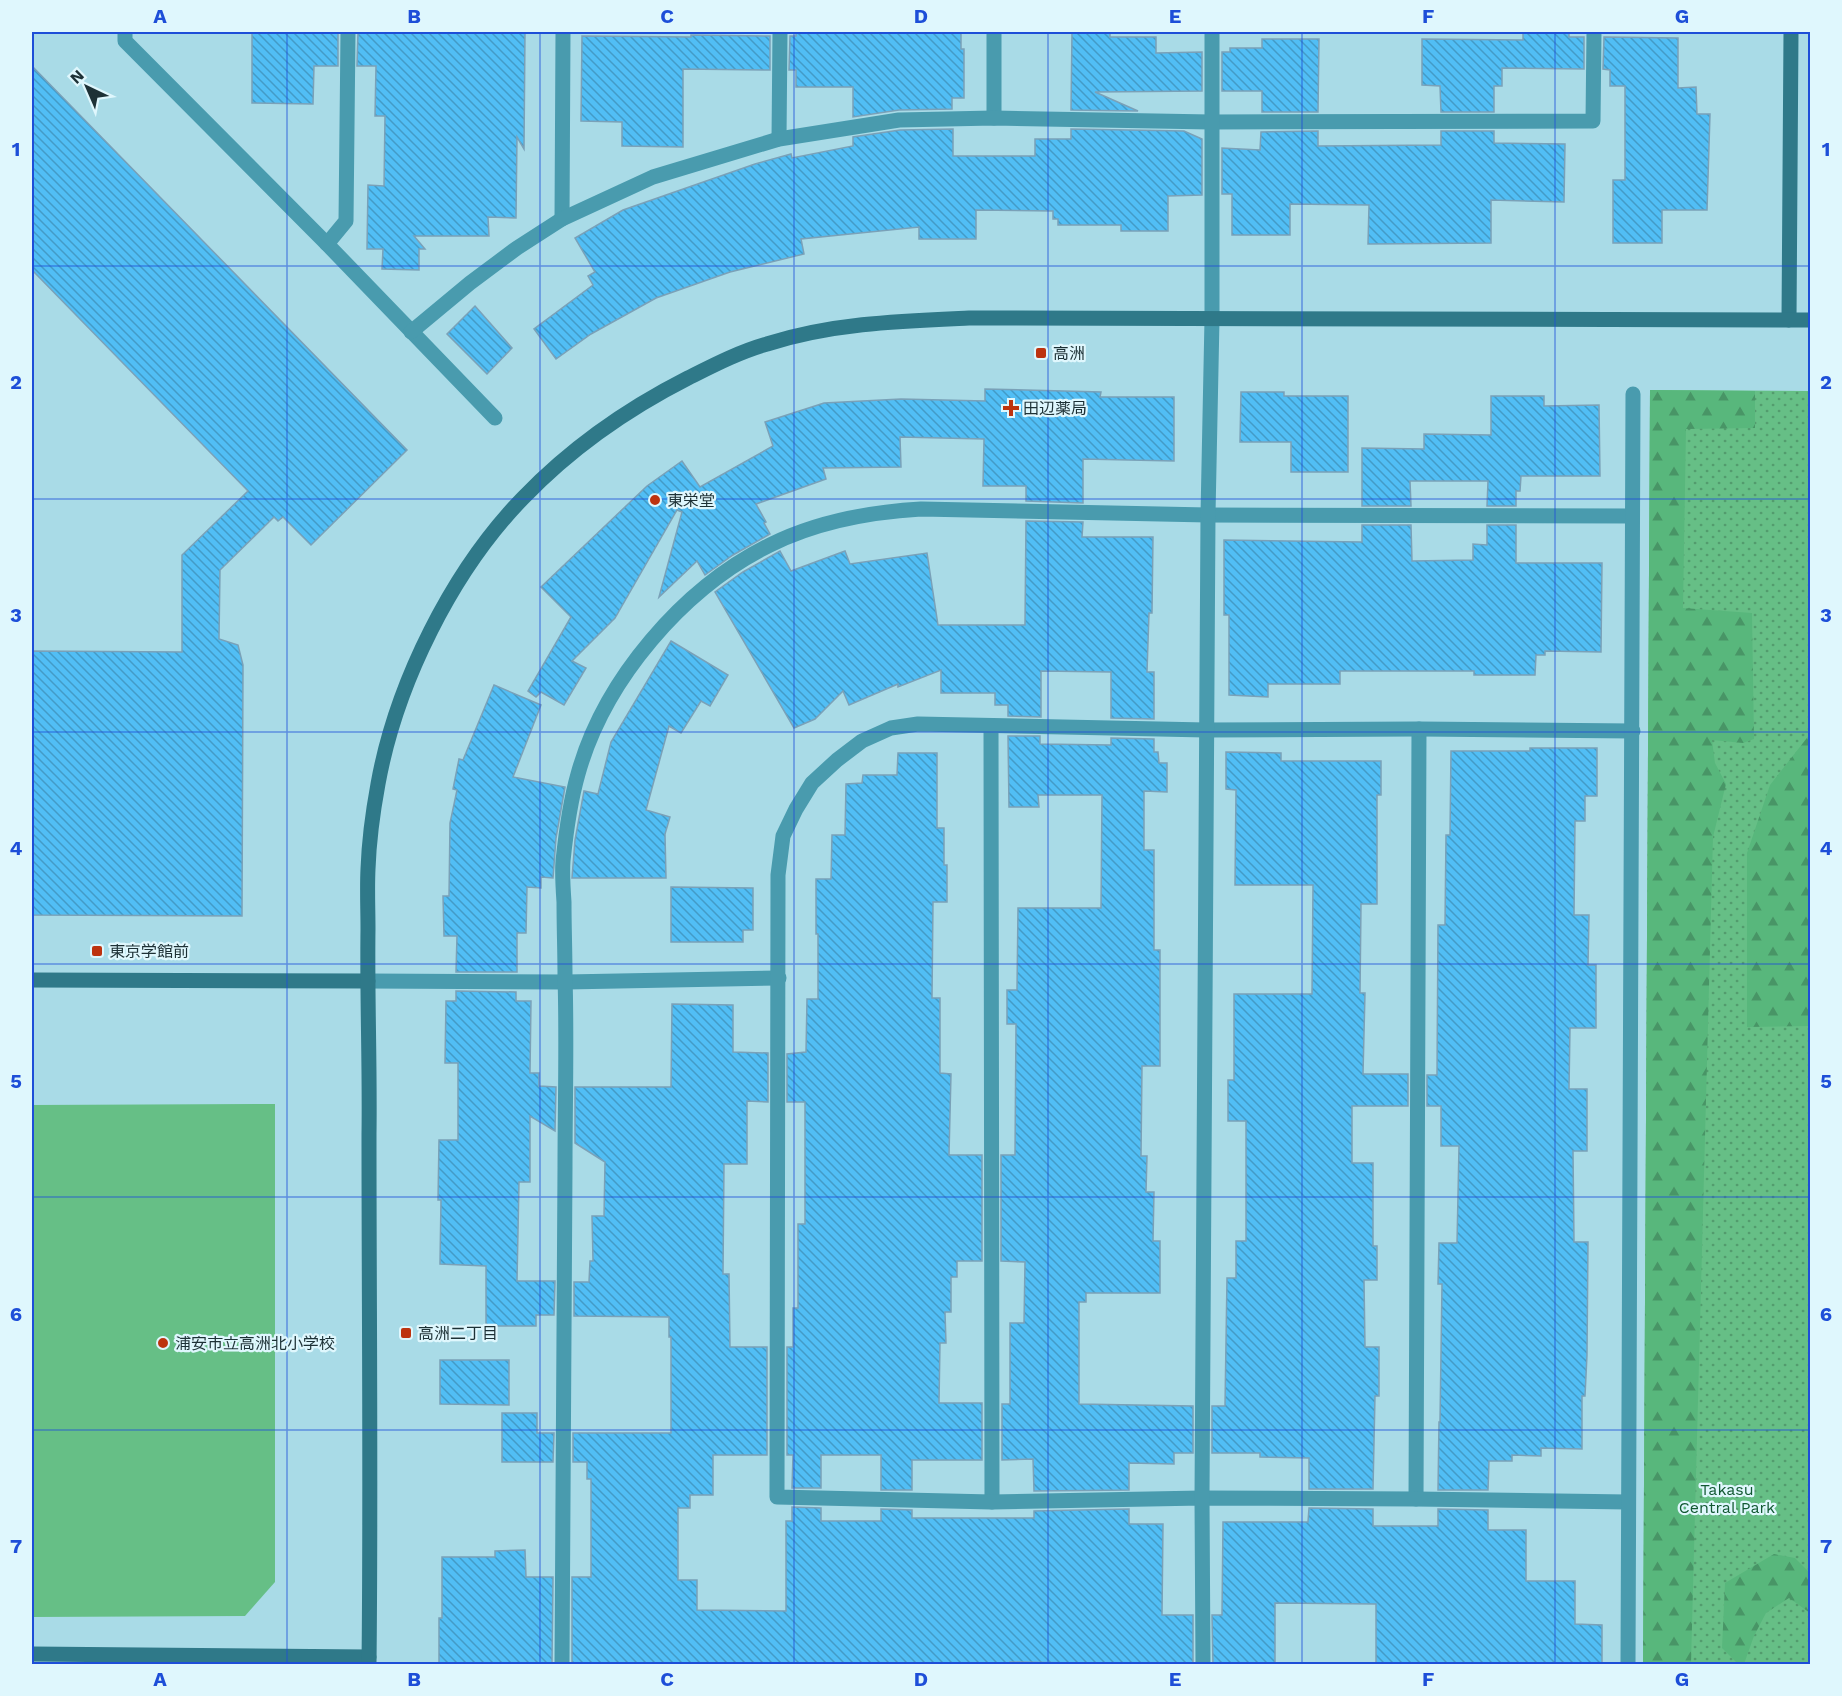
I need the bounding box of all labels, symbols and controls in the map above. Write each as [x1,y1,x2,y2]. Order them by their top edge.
text: A [153,4,167,28]
text: B [407,4,421,28]
text: C [660,4,674,28]
text: D [914,4,928,28]
text: E [1169,4,1181,28]
text: F [1422,4,1434,28]
text: G [1675,4,1689,28]
north arrow [57,57,117,117]
text: N [66,66,88,88]
text: 1 [12,137,20,161]
text: 1 [1822,137,1830,161]
place label: 高洲 [1053,344,1085,363]
marker: 高洲 [1034,346,1048,360]
text: 2 [10,370,22,394]
text: 2 [1820,370,1832,394]
place label: 田辺薬局 [1023,399,1087,418]
marker: 田辺薬局 [1004,401,1018,415]
place label: 東栄堂 [667,491,715,510]
marker: 東栄堂 [648,493,662,507]
text: 3 [10,603,22,627]
text: 3 [1820,603,1832,627]
text: 4 [10,836,23,860]
text: 4 [1820,836,1833,860]
place label: 東京学館前 [109,942,189,961]
marker: 東京学館前 [90,944,104,958]
text: 5 [10,1069,22,1093]
text: 5 [1820,1069,1832,1093]
text: 6 [10,1302,22,1326]
text: 6 [1820,1302,1832,1326]
place label: 高洲二丁目 [418,1324,498,1343]
marker: 高洲二丁目 [399,1326,413,1340]
place label: 浦安市立高洲北小学校 [175,1334,335,1353]
marker: 浦安市立高洲北小学校 [156,1336,170,1350]
park label: Takasu Central Park [1679,1480,1775,1517]
text: 7 [10,1534,22,1558]
text: 7 [1820,1534,1832,1558]
text: A [153,1667,167,1691]
text: B [407,1667,421,1691]
text: C [660,1667,674,1691]
text: D [914,1667,928,1691]
text: E [1169,1667,1181,1691]
text: F [1422,1667,1434,1691]
text: G [1675,1667,1689,1691]

